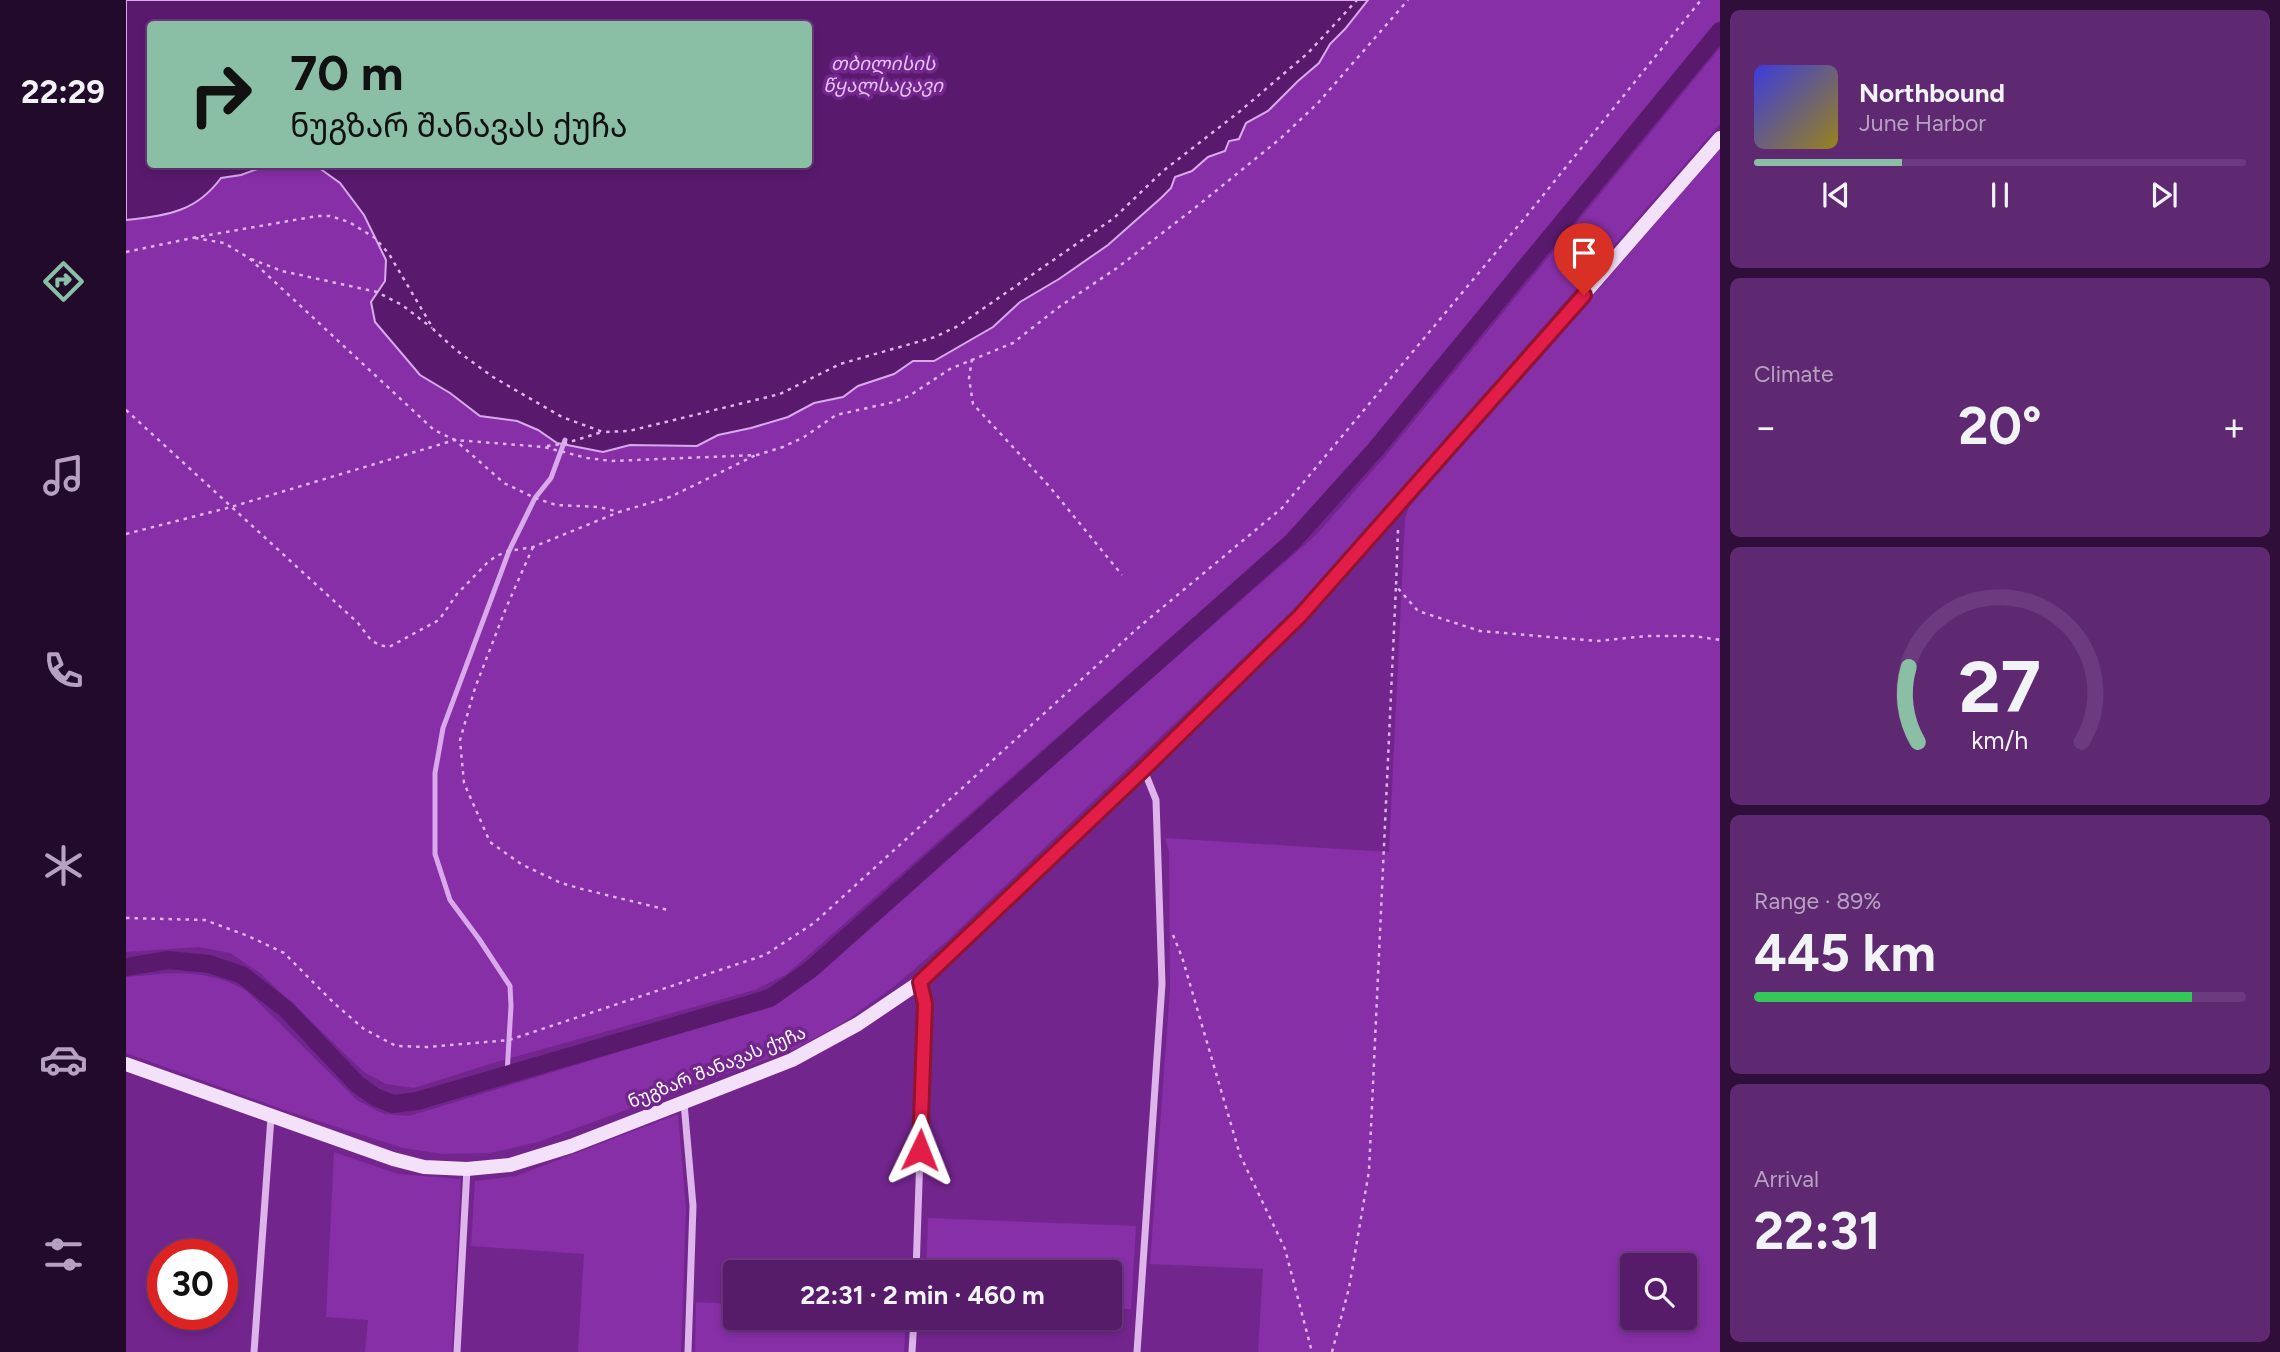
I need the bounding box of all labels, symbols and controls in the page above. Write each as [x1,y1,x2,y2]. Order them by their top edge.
text: 70 m [290,43,403,102]
icon: right [175,49,266,140]
water label: თბილისის წყალსაცავი [823,52,944,97]
text: 22:29 [21,73,105,111]
text: Northbound [1859,77,2005,109]
text: ნუგზარ შანავას ქუჩა [290,107,628,145]
text: June Harbor [1859,109,1986,137]
icon: previous [1817,176,1855,214]
icon: pause [1981,176,2019,214]
icon: next [2145,176,2183,214]
pin [1554,223,1614,295]
icon: arrive [1565,234,1603,272]
icon: directions [39,257,88,306]
text: Climate [1754,360,1833,388]
text: 20° [1958,395,2042,457]
text: − [1754,404,1778,450]
text: + [2222,404,2246,450]
icon: music [39,451,88,500]
text: 27 [1959,643,2041,730]
icon: phone [39,646,88,695]
text: km/h [1971,725,2029,755]
icon: climate [39,841,88,890]
text: Range · 89% [1754,887,1881,915]
text: 445 km [1754,922,1936,984]
street label: ნუგზარ შანავას ქუჩა [625,1021,809,1113]
icon: car [39,1035,88,1084]
position arrow [883,1113,957,1187]
text: Arrival [1754,1165,1819,1193]
text: 22:31 [1754,1200,1881,1262]
icon: filters [39,1230,88,1279]
speed limit sign: 30 [147,1239,238,1330]
map controls [1620,1253,1697,1330]
button: search [1620,1253,1697,1330]
text: 22:31 · 2 min · 460 m [800,1279,1045,1311]

